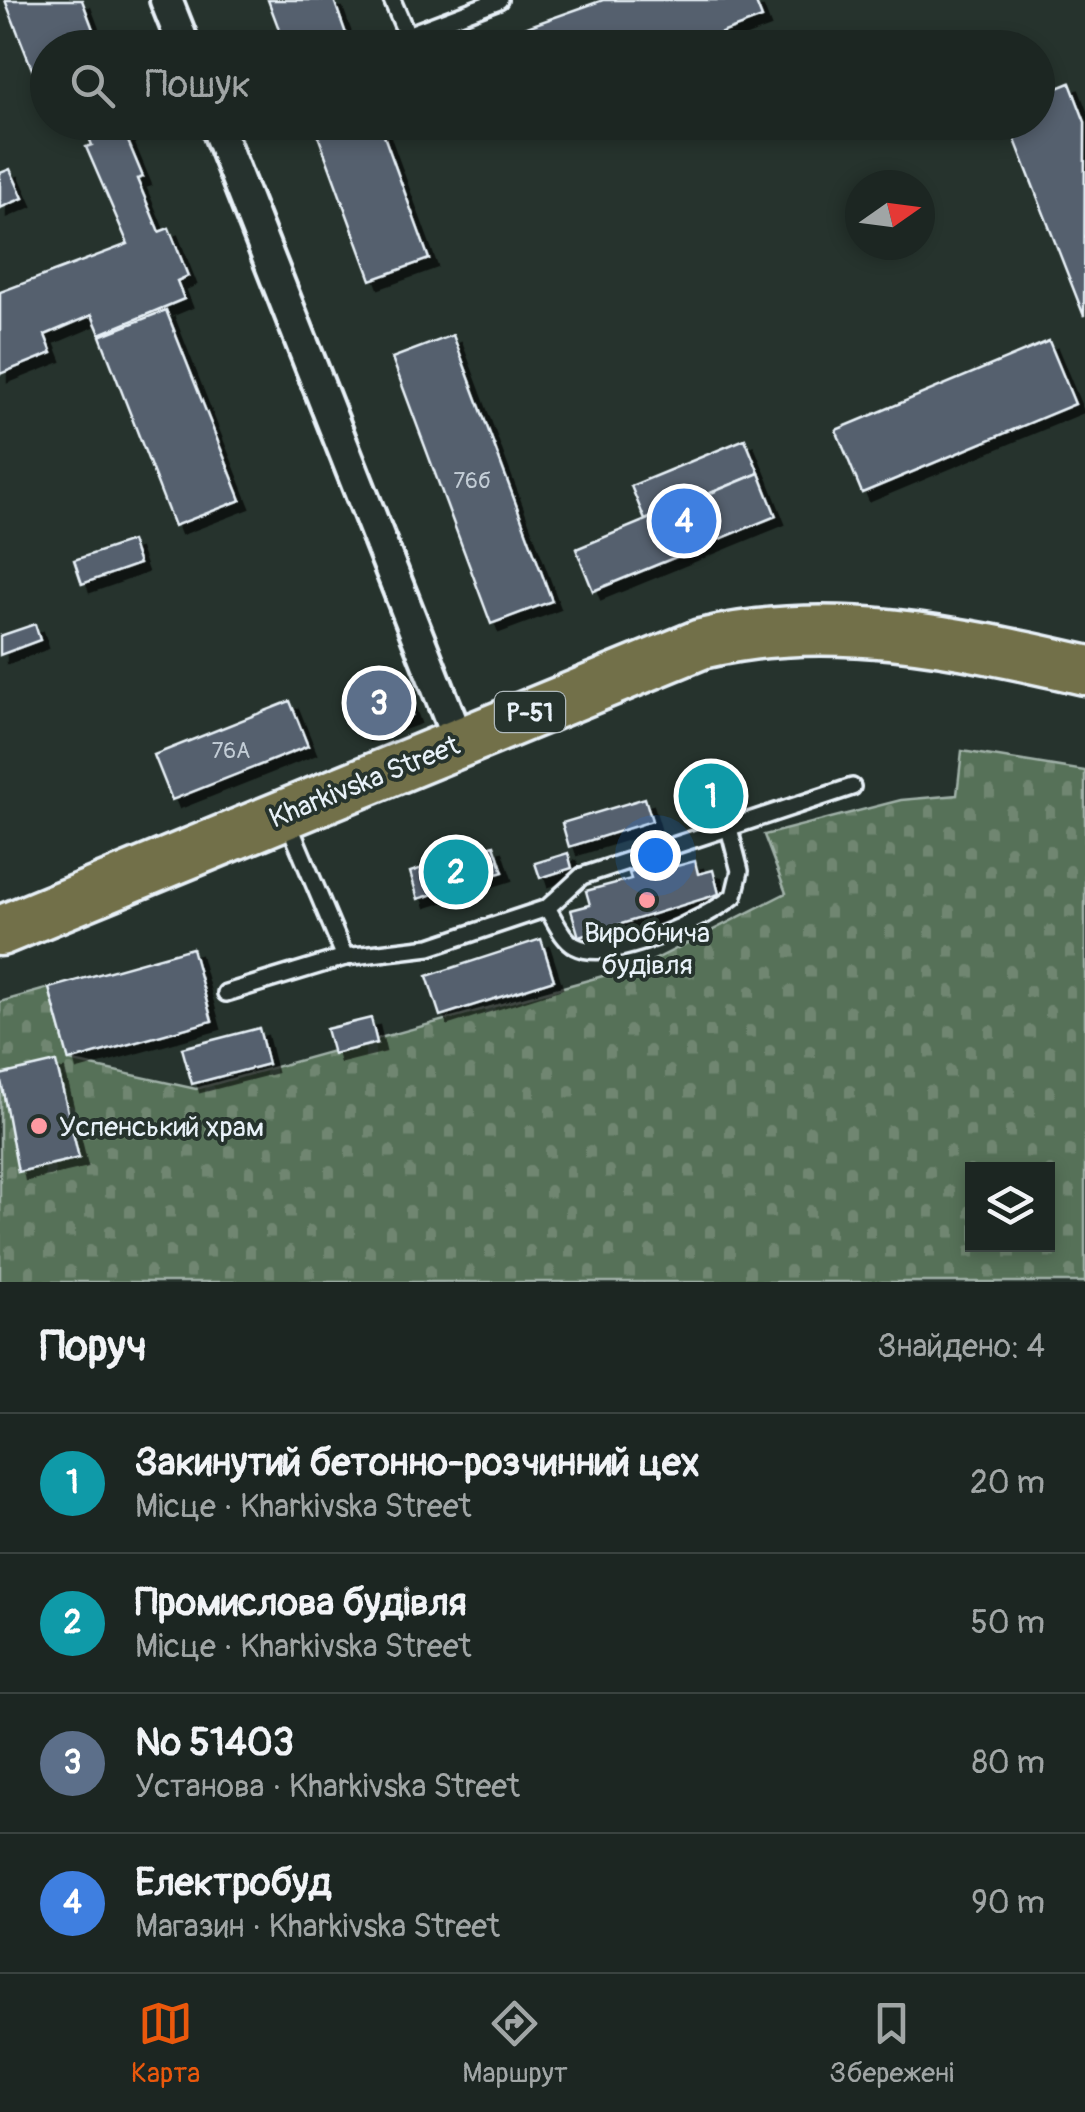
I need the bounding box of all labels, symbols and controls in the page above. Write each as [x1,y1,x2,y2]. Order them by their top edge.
search box [30,30,1055,140]
icon: search [65,58,120,113]
text: Пошук [145,61,251,109]
north arrow [845,170,935,260]
house number: 76б [453,467,491,495]
pin: 4 [652,484,716,558]
pin: 3 [346,666,412,740]
road number: Р-51 [495,692,565,732]
street label: Kharkivska Street [264,728,466,837]
house number: 76А [212,737,250,765]
pin: 1 [678,758,744,834]
your location [630,830,681,881]
pin: 2 [424,834,488,910]
marker: Виробнича будівля [636,889,658,911]
place label: Виробнича будівля [584,916,710,983]
place label: Успенський храм [59,1110,264,1145]
marker: Успенський храм [28,1115,50,1137]
map controls [965,1162,1055,1252]
button: layers [965,1162,1055,1252]
text: Поруч [40,1321,147,1373]
text: Знайдено: 4 [877,1327,1045,1367]
text: Закинутий бетонно-розчинний цех [135,1439,700,1487]
text: 1 [66,1463,79,1503]
text: 20 m [970,1463,1045,1503]
text: Місце · Kharkivska Street [135,1487,471,1527]
text: Промислова будівля [135,1579,467,1627]
text: 2 [64,1603,81,1643]
text: 50 m [970,1603,1045,1643]
text: Місце · Kharkivska Street [135,1627,471,1667]
text: № 51403 [135,1719,294,1767]
text: 3 [64,1743,81,1783]
text: 80 m [972,1743,1045,1783]
text: Установа · Kharkivska Street [135,1767,520,1807]
text: Електробуд [135,1859,331,1907]
text: 4 [63,1883,82,1923]
text: 90 m [971,1883,1045,1923]
text: Магазин · Kharkivska Street [135,1907,500,1947]
tab: Карта [131,1996,200,2091]
tab: Маршрут [462,1996,568,2091]
tab: Збережені [830,1996,954,2091]

